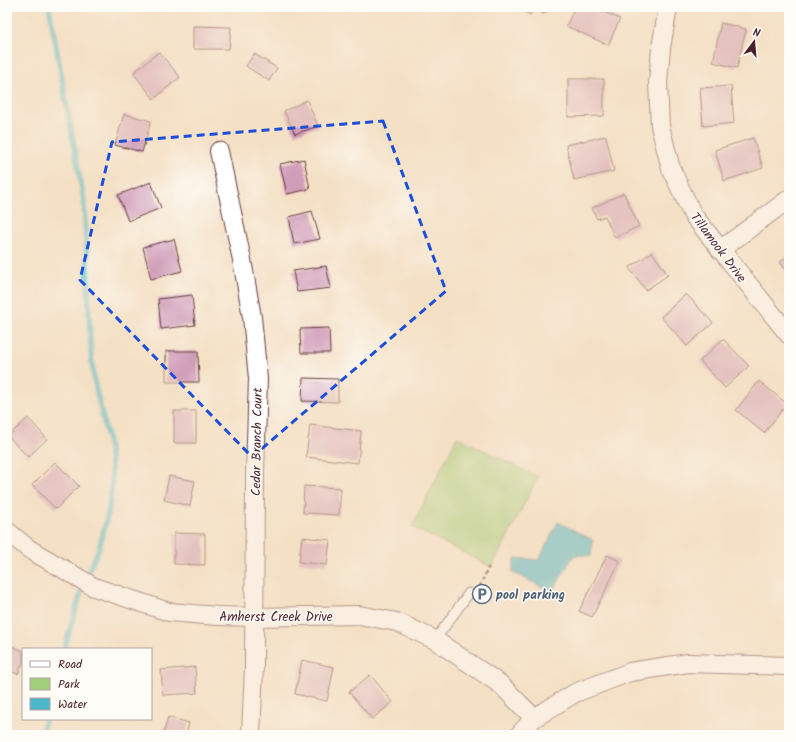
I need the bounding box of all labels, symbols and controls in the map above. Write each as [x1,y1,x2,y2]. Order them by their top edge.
north arrow [734,22,774,62]
text: N [751,24,762,43]
street label: Tillamook Drive [684,208,751,288]
street label: Cedar Branch Court [246,387,269,496]
parking icon: pool parking [471,583,493,605]
place label: pool parking [495,585,565,606]
street label: Amherst Creek Drive [219,607,333,628]
legend [22,648,152,720]
text: Road [58,655,83,674]
text: Park [58,675,80,694]
text: Water [58,695,88,714]

